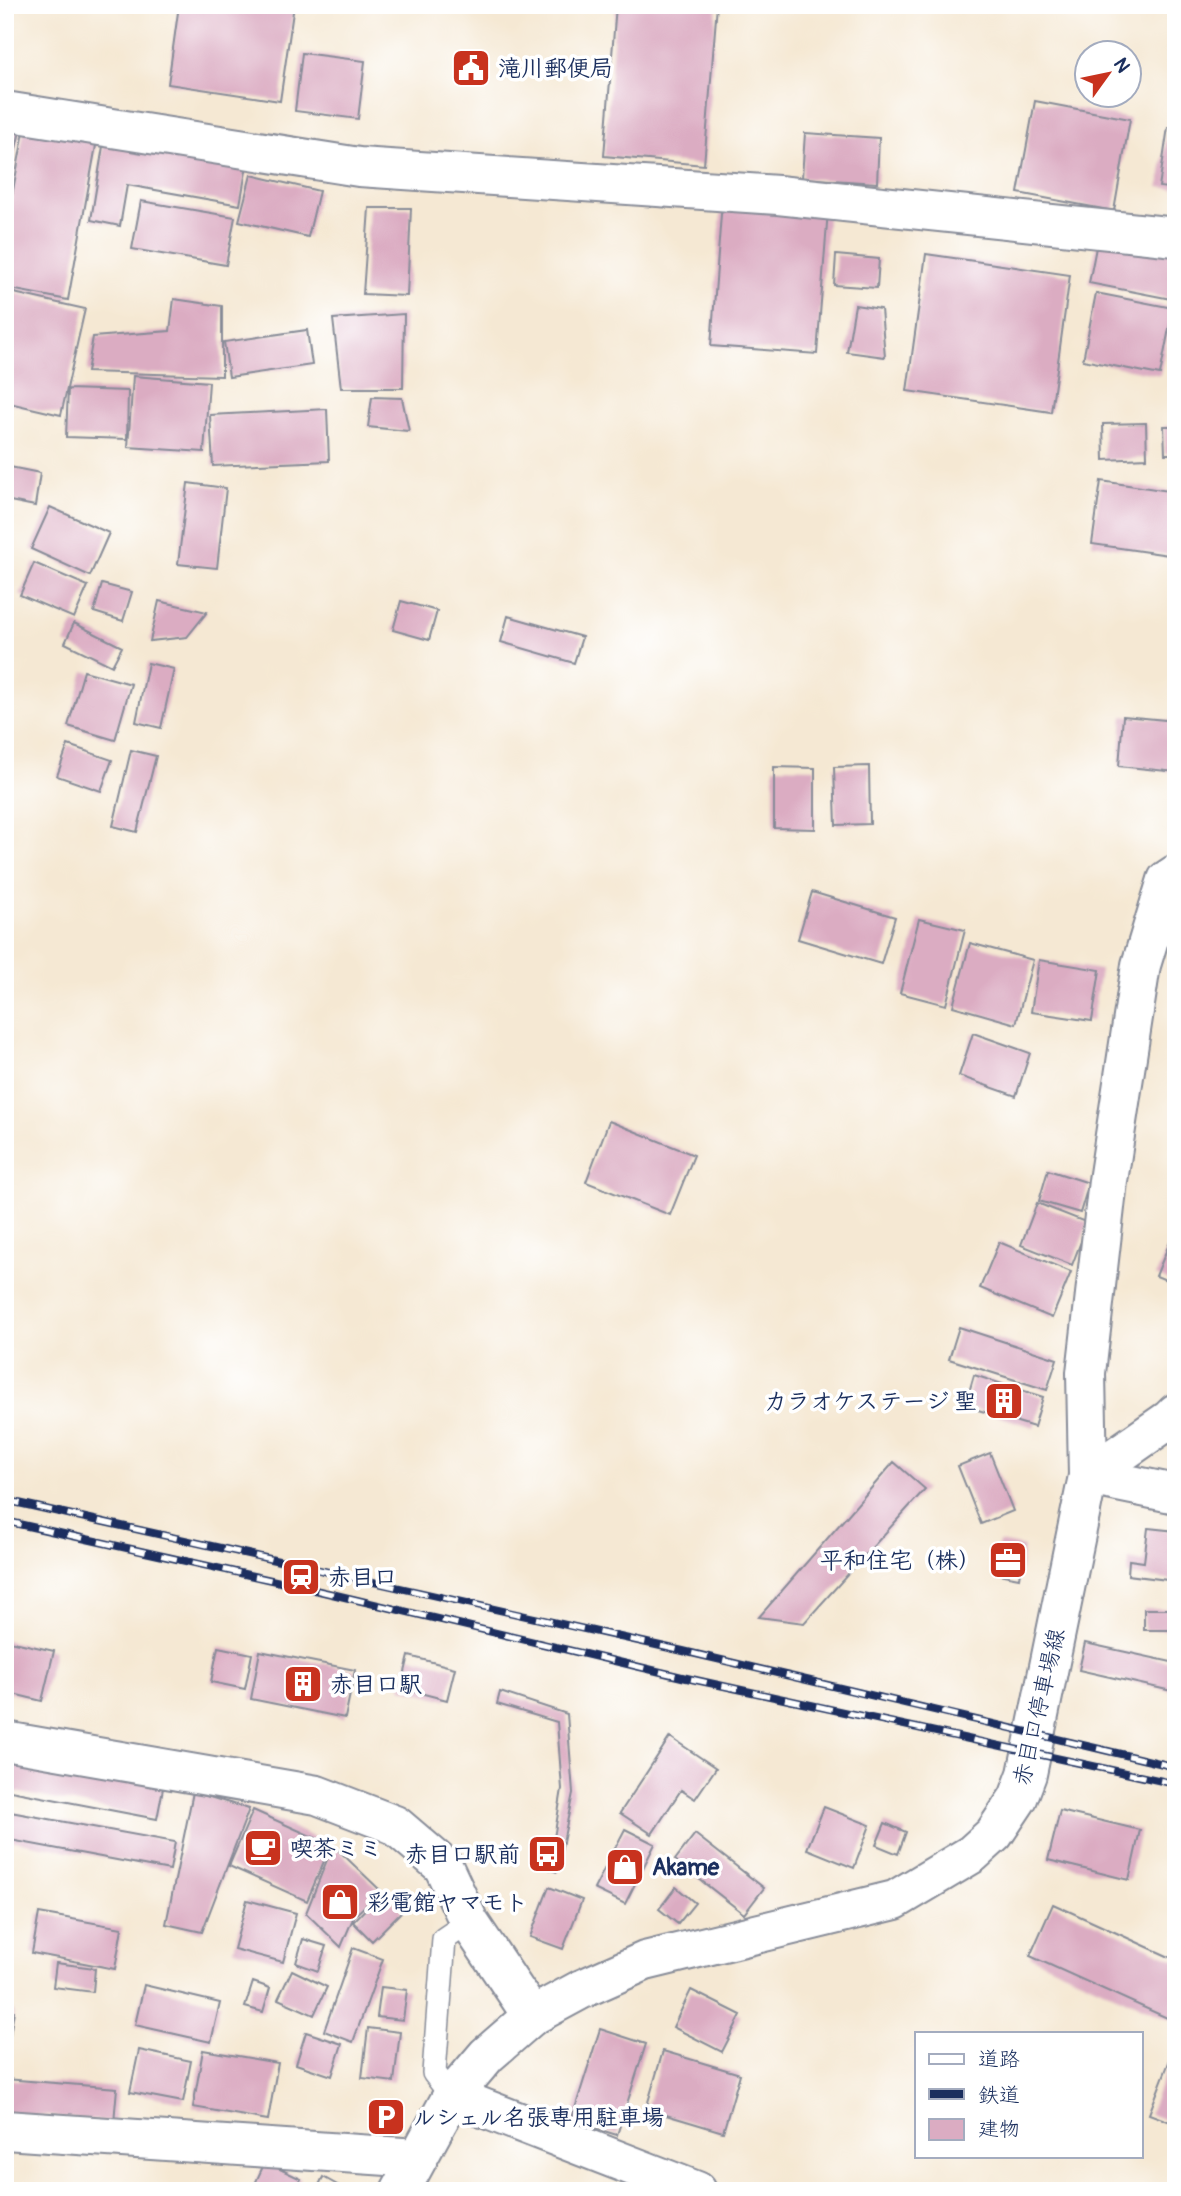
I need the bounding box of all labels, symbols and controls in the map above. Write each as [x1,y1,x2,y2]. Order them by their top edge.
north arrow [1072,38,1142,108]
public building icon: 滝川郵便局 [450,47,492,89]
text: N [1108,53,1135,77]
place label: 滝川郵便局 [498,54,613,83]
building icon: カラオケステージ 聖 [983,1380,1025,1422]
place label: カラオケステージ 聖 [764,1387,977,1416]
office icon: 平和住宅（株） [987,1539,1029,1581]
place label: 平和住宅（株） [820,1546,981,1575]
station icon: 赤目口 [280,1556,322,1598]
place label: 赤目口 [328,1563,397,1592]
street label: 赤目口停車場線 [1007,1625,1071,1789]
building icon: 赤目口駅 [282,1663,324,1705]
place label: 赤目口駅 [330,1670,422,1699]
cafe icon: 喫茶ミミ [242,1827,284,1869]
bus stop icon: 赤目口駅前 [526,1833,568,1875]
place label: 喫茶ミミ [290,1834,382,1863]
place label: 赤目口駅前 [405,1840,520,1869]
shop icon: Akame [604,1846,646,1888]
place label: Akame [652,1853,720,1882]
shop icon: 彩電館ヤマモト [319,1881,361,1923]
place label: 彩電館ヤマモト [367,1888,528,1917]
legend [915,2032,1142,2158]
text: 道路 [978,2046,1020,2073]
text: 鉄道 [978,2082,1020,2109]
parking icon: ルシェル名張専用駐車場 [365,2096,407,2138]
place label: ルシェル名張専用駐車場 [413,2103,664,2132]
text: 建物 [978,2116,1020,2143]

